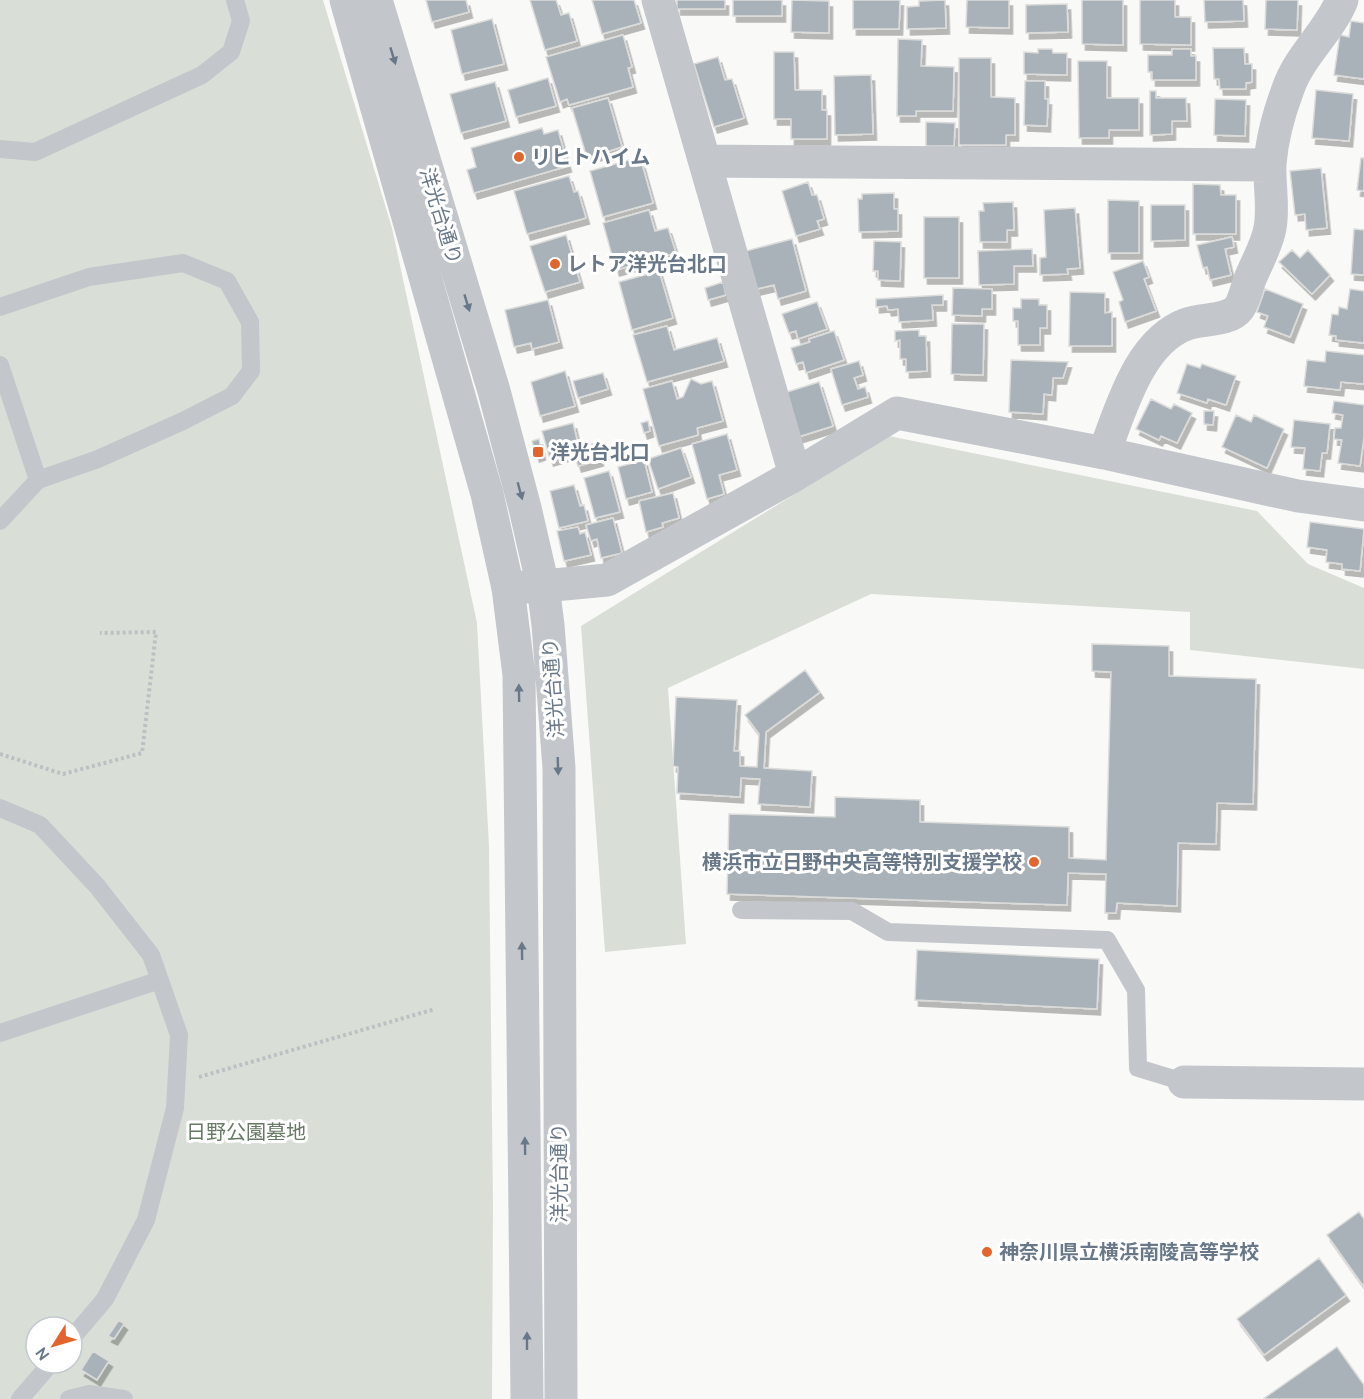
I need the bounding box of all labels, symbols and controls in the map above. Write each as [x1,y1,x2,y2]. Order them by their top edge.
one-way arrow [389,47,398,65]
place label: リヒトハイム [531,145,650,169]
marker: リヒトハイム [512,150,526,164]
street label: 洋光台通り [415,165,467,267]
place label: レトア洋光台北口 [567,252,727,276]
marker: レトア洋光台北口 [548,257,562,271]
one-way arrow [463,294,472,312]
place label: 洋光台北口 [550,440,650,464]
marker: 洋光台北口 [531,445,545,459]
one-way arrow [516,482,526,500]
street label: 洋光台通り [538,637,568,739]
one-way arrow [514,683,524,702]
one-way arrow [554,757,563,776]
place label: 横浜市立日野中央高等特別支援学校 [702,850,1022,874]
marker: 横浜市立日野中央高等特別支援学校 [1027,855,1041,869]
one-way arrow [517,941,527,960]
park label: 日野公園墓地 [186,1120,306,1144]
street label: 洋光台通り [547,1123,571,1223]
one-way arrow [520,1136,530,1155]
place label: 神奈川県立横浜南陵高等学校 [999,1240,1259,1264]
marker: 神奈川県立横浜南陵高等学校 [980,1245,994,1259]
north arrow [24,1315,84,1375]
one-way arrow [522,1331,532,1350]
text: N [31,1343,53,1364]

